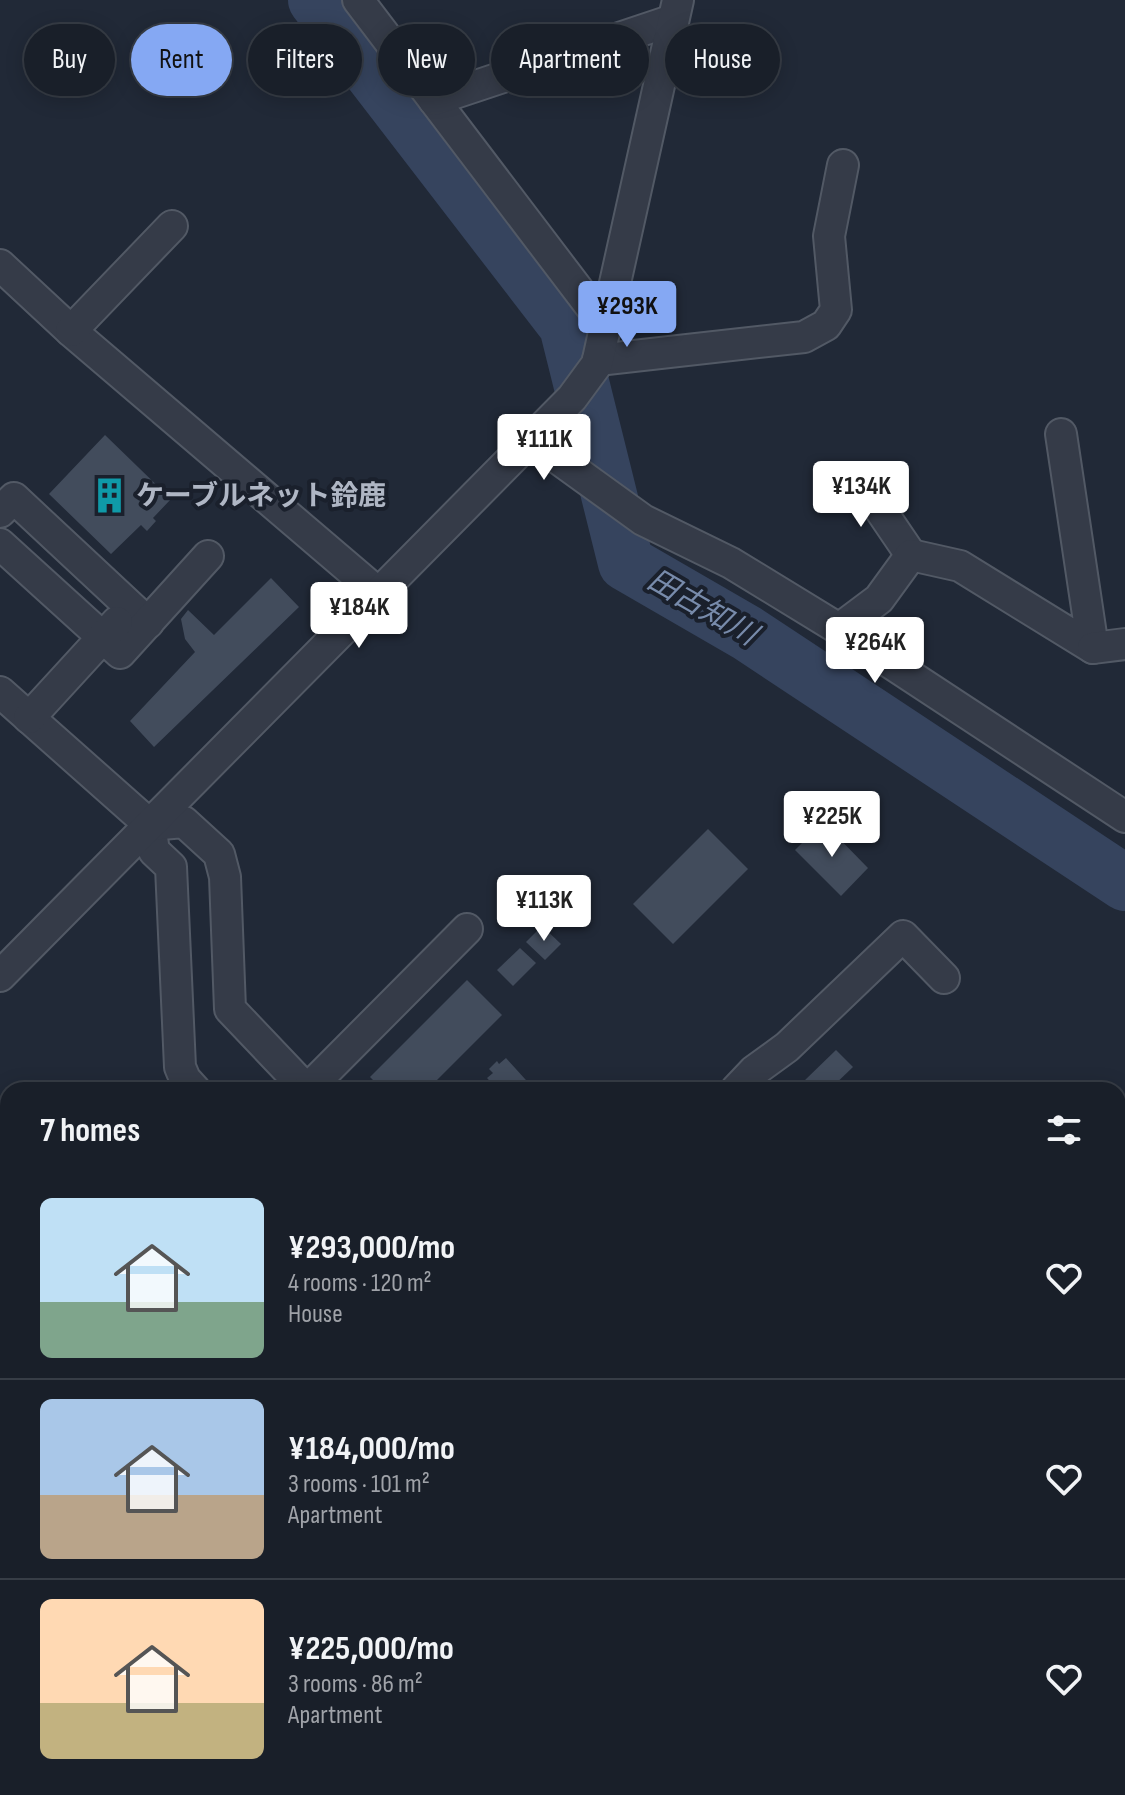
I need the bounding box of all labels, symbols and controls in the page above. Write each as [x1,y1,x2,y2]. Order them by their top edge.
chip: Buy [24,24,115,96]
chip: Rent [131,24,232,96]
chip: Filters [248,24,362,96]
chip: New [378,24,475,96]
chip: Apartment [491,24,649,96]
chip: House [665,24,780,96]
pin: ¥293K [571,281,683,349]
text: ¥293K [596,291,658,322]
pin: ¥111K [488,414,600,482]
text: ¥111K [515,424,573,455]
pin: ¥134K [805,461,917,529]
text: ¥134K [831,471,891,502]
building icon: ケーブルネット鈴鹿 [91,477,129,515]
place label: ケーブルネット鈴鹿 [136,480,386,513]
water label: 田古知川 [641,562,766,655]
pin: ¥184K [303,582,415,650]
text: ¥184K [328,592,390,623]
pin: ¥264K [819,617,931,685]
text: ¥264K [844,627,906,658]
pin: ¥225K [776,791,888,859]
text: ¥225K [802,801,862,832]
pin: ¥113K [488,875,600,943]
text: ¥113K [515,885,573,916]
icon: filters [1042,1108,1086,1152]
text: 7 homes [40,1110,140,1151]
text: ¥293,000/mo [288,1227,455,1268]
icon: home [104,1230,200,1326]
icon: heart [1042,1256,1086,1300]
text: 4 rooms · 120 m² [288,1268,432,1299]
text: House [288,1299,343,1330]
text: ¥184,000/mo [288,1428,455,1469]
icon: home [104,1431,200,1527]
icon: heart [1042,1457,1086,1501]
text: 3 rooms · 101 m² [288,1469,430,1500]
text: Apartment [288,1500,382,1531]
text: ¥225,000/mo [288,1628,454,1669]
icon: home [104,1631,200,1727]
icon: heart [1042,1657,1086,1701]
text: 3 rooms · 86 m² [288,1669,423,1700]
text: Apartment [288,1700,382,1731]

